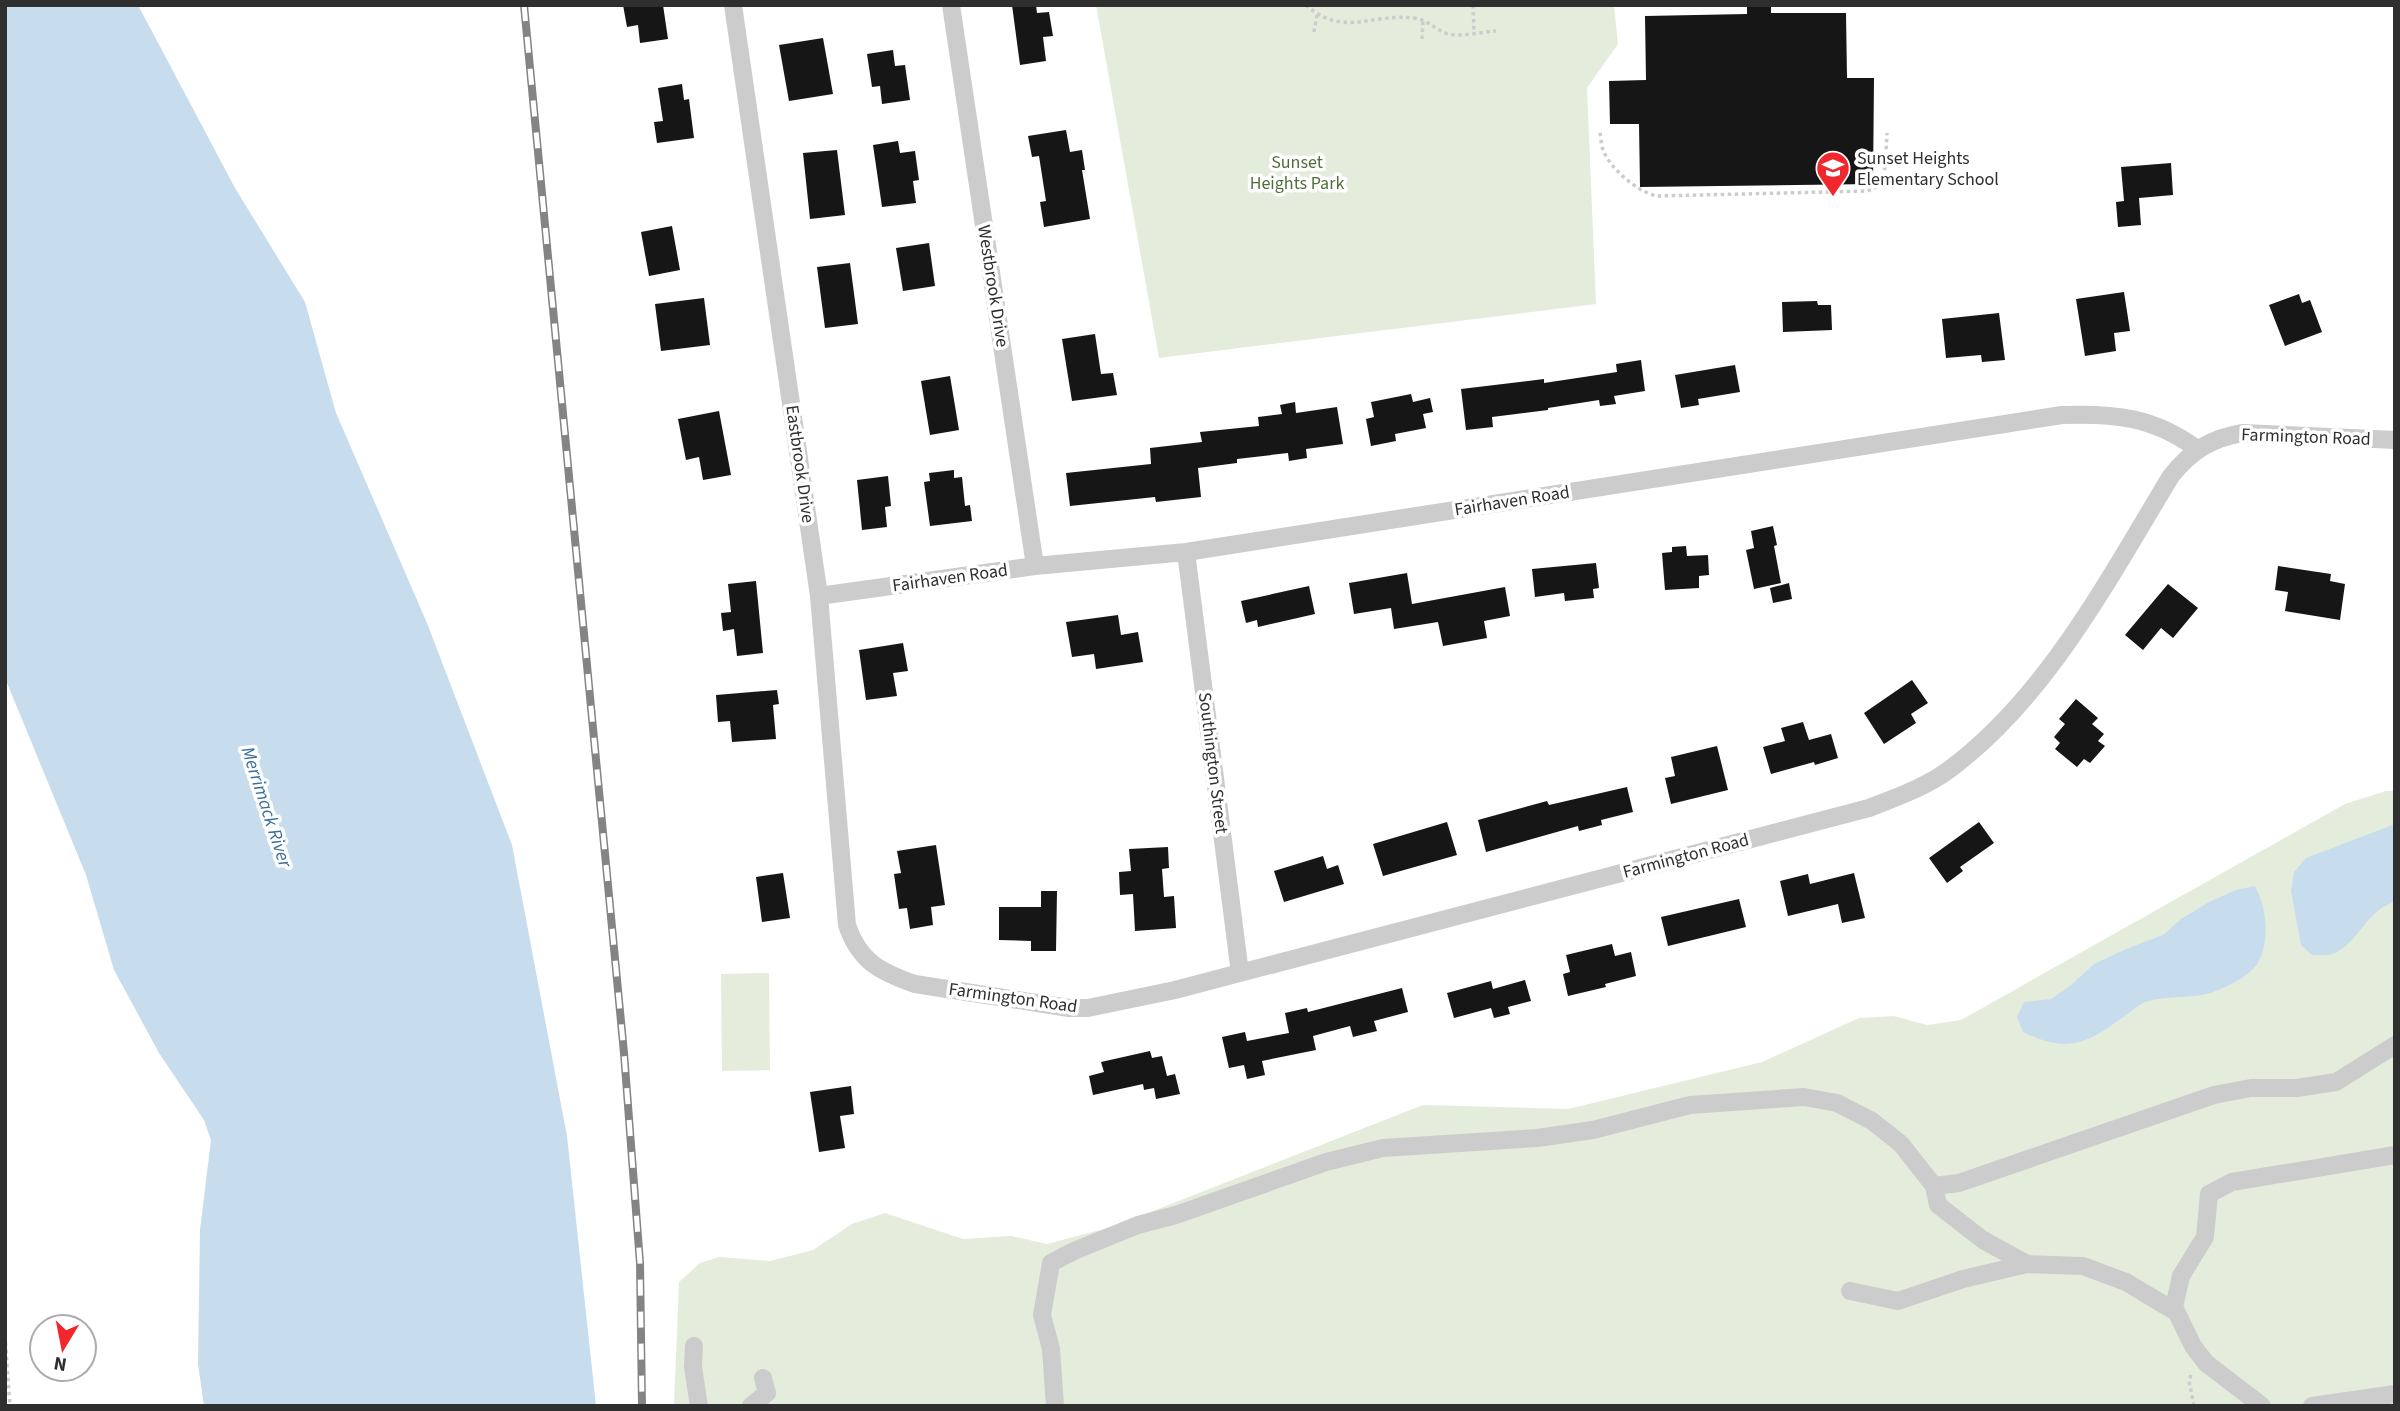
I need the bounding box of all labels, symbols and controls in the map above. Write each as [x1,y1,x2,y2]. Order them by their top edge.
place label: Sunset Heights Elementary School [1857,146,1999,192]
school or university icon: Sunset Heights Elementary School [1814,149,1852,198]
park label: Sunset Heights Park [1250,150,1344,196]
street label: Westbrook Drive [971,223,1015,349]
street label: Eastbrook Drive [779,403,821,525]
street label: Farmington Road [2241,422,2371,452]
street label: Fairhaven Road [1453,480,1571,522]
street label: Fairhaven Road [891,558,1009,598]
street label: Southington Street [1192,691,1234,835]
water label: Merrimack River [234,743,299,872]
street label: Farmington Road [1620,827,1752,885]
street label: Farmington Road [947,977,1079,1019]
north arrow [28,1313,98,1383]
text: N [52,1349,69,1378]

